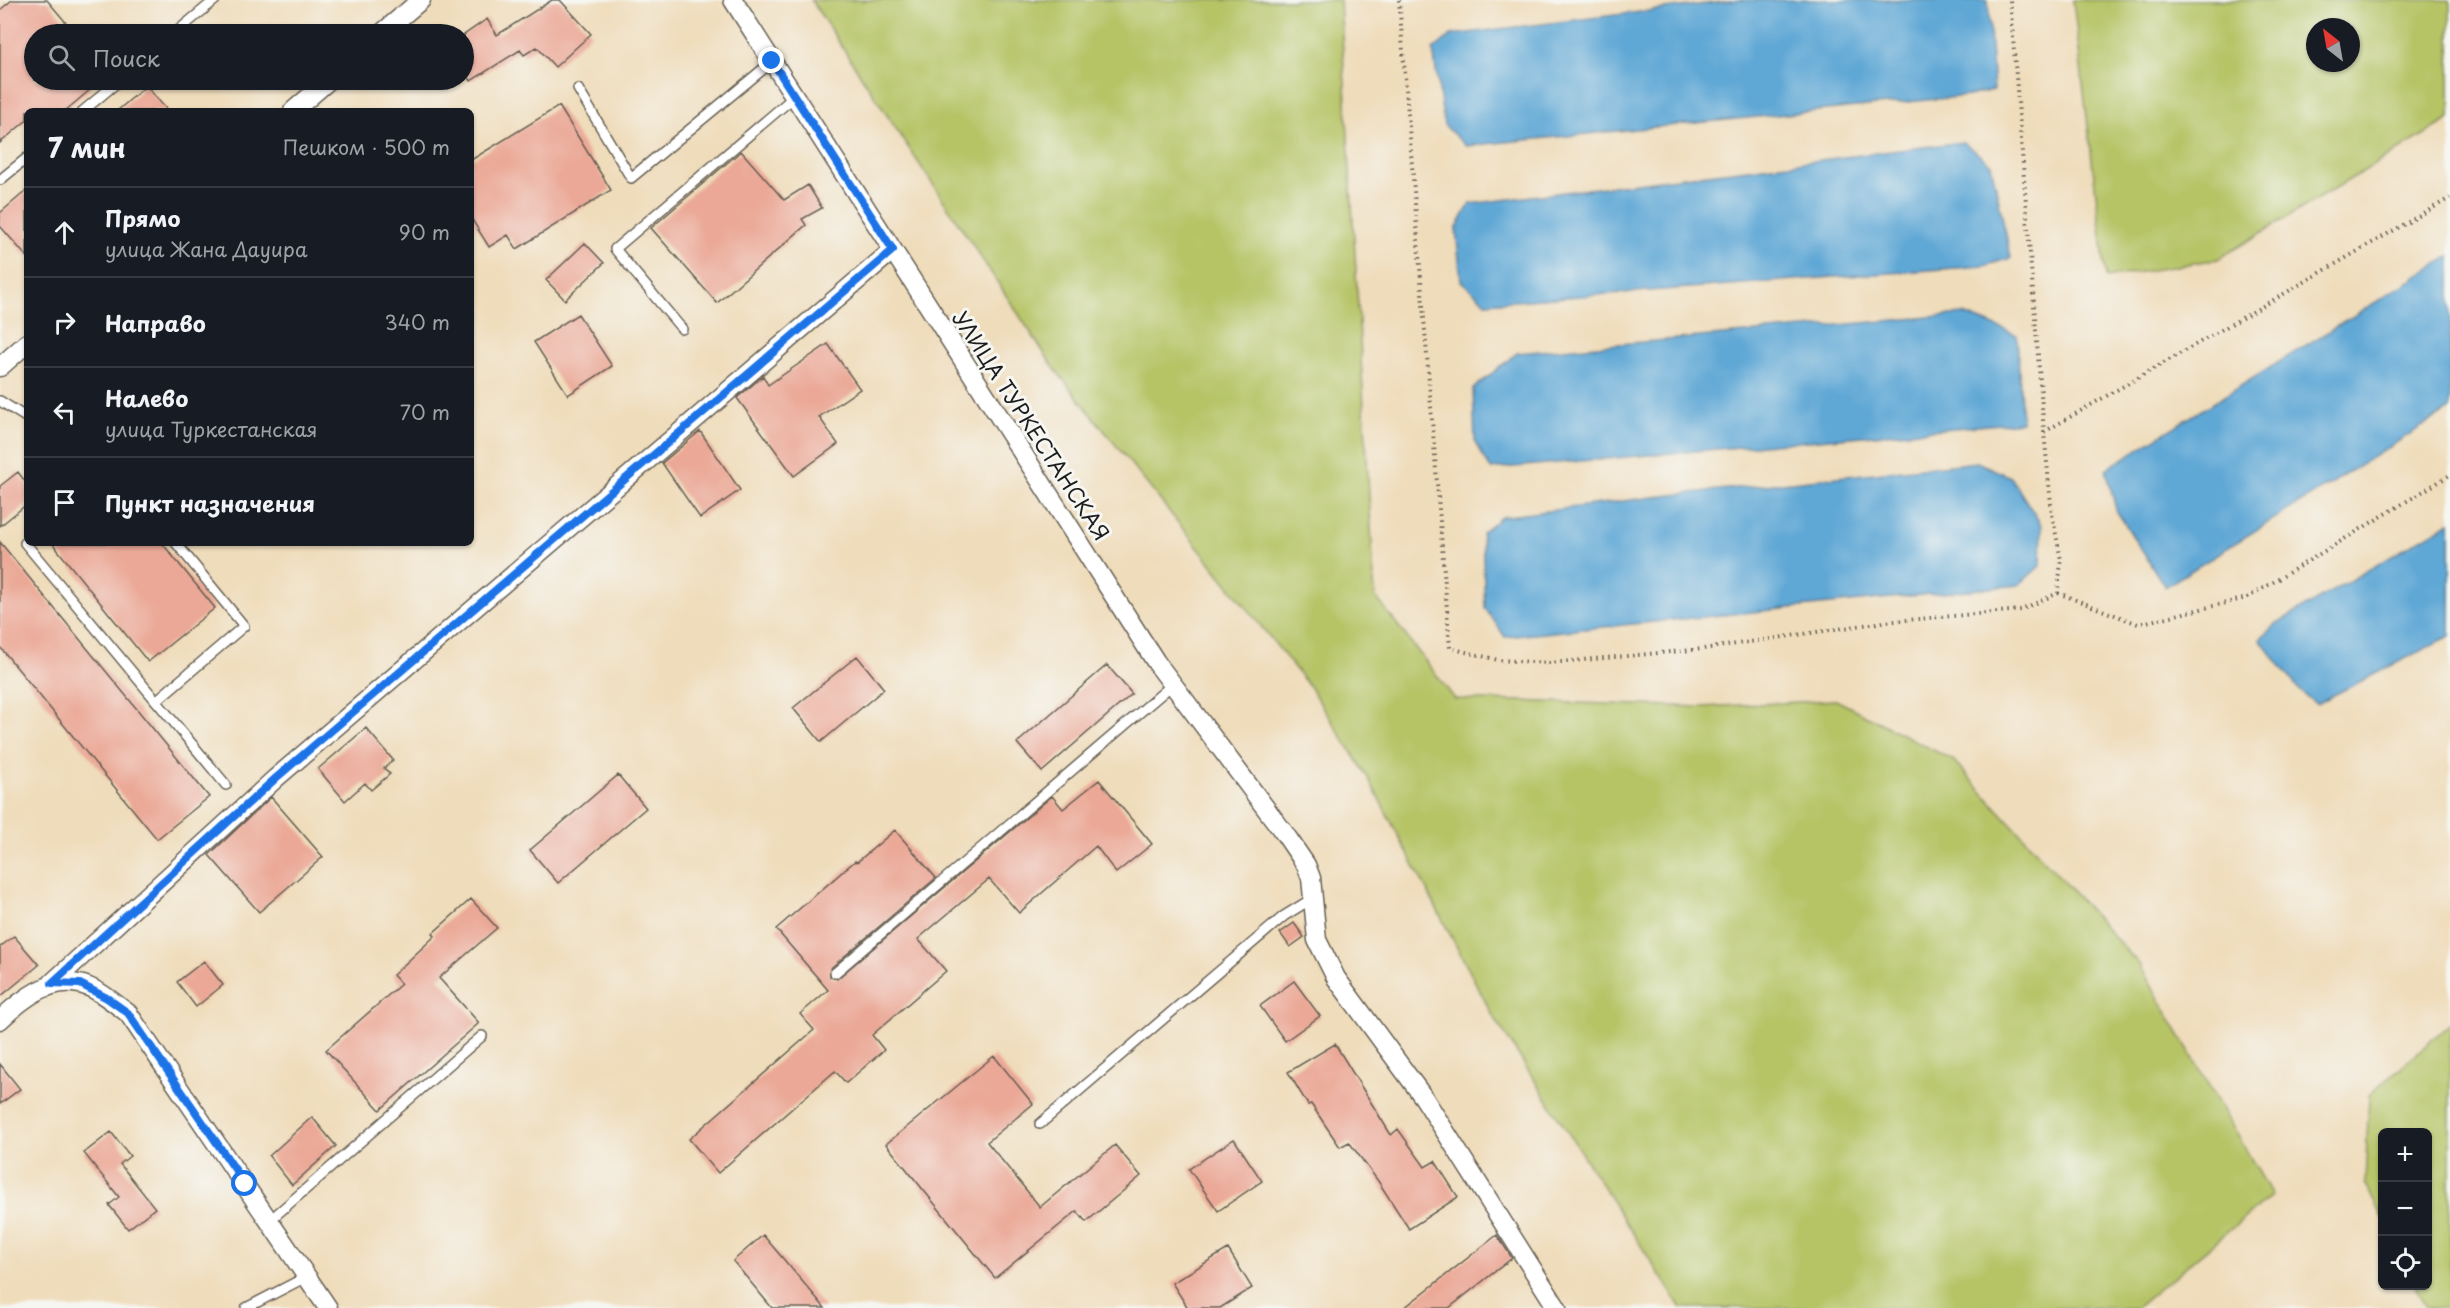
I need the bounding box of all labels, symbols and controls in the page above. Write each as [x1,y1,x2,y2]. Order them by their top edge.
north arrow [2306,18,2360,72]
search box [24,24,474,90]
icon: search [45,41,78,74]
text: Поиск [93,41,160,74]
route end [758,47,784,73]
text: 7 мин [48,128,126,167]
text: Пешком · 500 m [283,132,450,162]
text: Прямо [105,201,180,234]
icon: ahead [48,216,81,249]
text: 90 m [399,217,450,247]
text: улица Жана Дауира [105,234,307,264]
street label: УЛИЦА ТУРКЕСТАНСКАЯ [946,304,1118,546]
icon: right [48,306,81,339]
text: Направо [105,306,206,339]
text: 340 m [385,307,450,337]
text: Налево [105,381,188,414]
icon: left [48,396,81,429]
text: 70 m [400,397,450,427]
text: улица Туркестанская [105,414,318,444]
icon: arrive [48,486,81,519]
text: Пункт назначения [105,486,315,519]
map controls [2378,1128,2432,1290]
button: + [2378,1128,2432,1182]
route start [231,1170,257,1196]
button: − [2378,1182,2432,1236]
button: locate [2378,1236,2432,1290]

